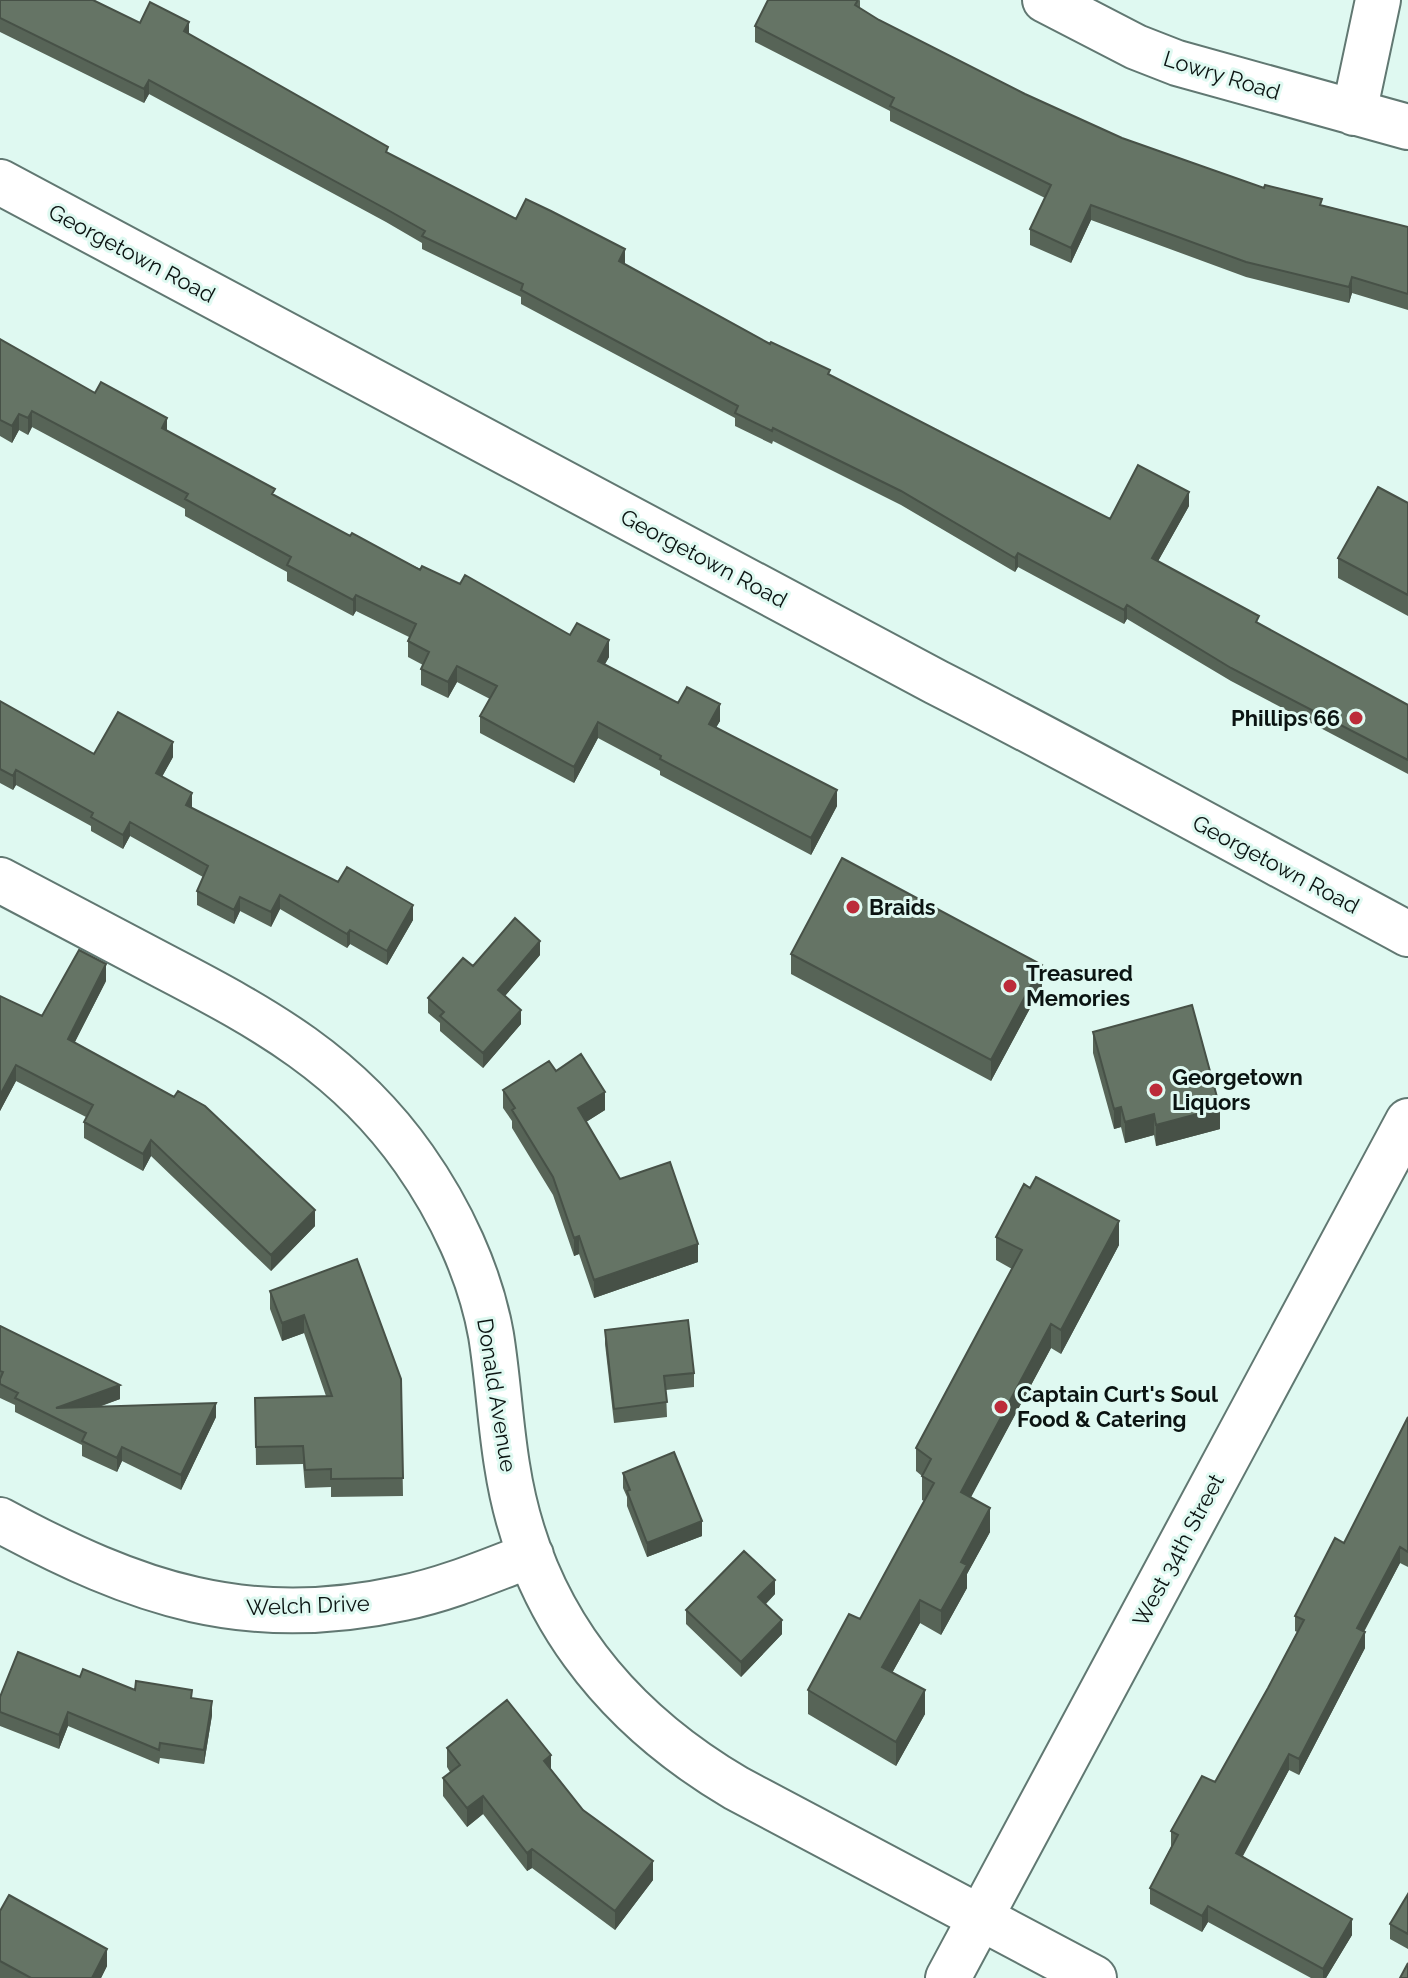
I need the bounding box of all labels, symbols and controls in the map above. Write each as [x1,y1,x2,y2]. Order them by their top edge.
street label: Lowry Road [1161,45,1283,105]
street label: Georgetown Road [44,198,220,308]
street label: Georgetown Road [616,503,792,613]
place label: Phillips 66 [1231,705,1340,731]
marker: Phillips 66 [1347,709,1365,727]
street label: Georgetown Road [1188,809,1364,919]
place label: Braids [869,894,936,920]
marker: Braids [844,898,862,916]
place label: Treasured Memories [1026,960,1133,1011]
marker: Treasured Memories [1001,977,1019,995]
place label: Georgetown Liquors [1172,1064,1303,1115]
marker: Georgetown Liquors [1147,1081,1165,1099]
street label: Donald Avenue [472,1316,522,1474]
place label: Captain Curt's Soul Food & Catering [1017,1381,1219,1432]
marker: Captain Curt's Soul Food & Catering [992,1398,1010,1416]
street label: West 34th Street [1127,1469,1229,1631]
street label: Welch Drive [246,1590,370,1620]

